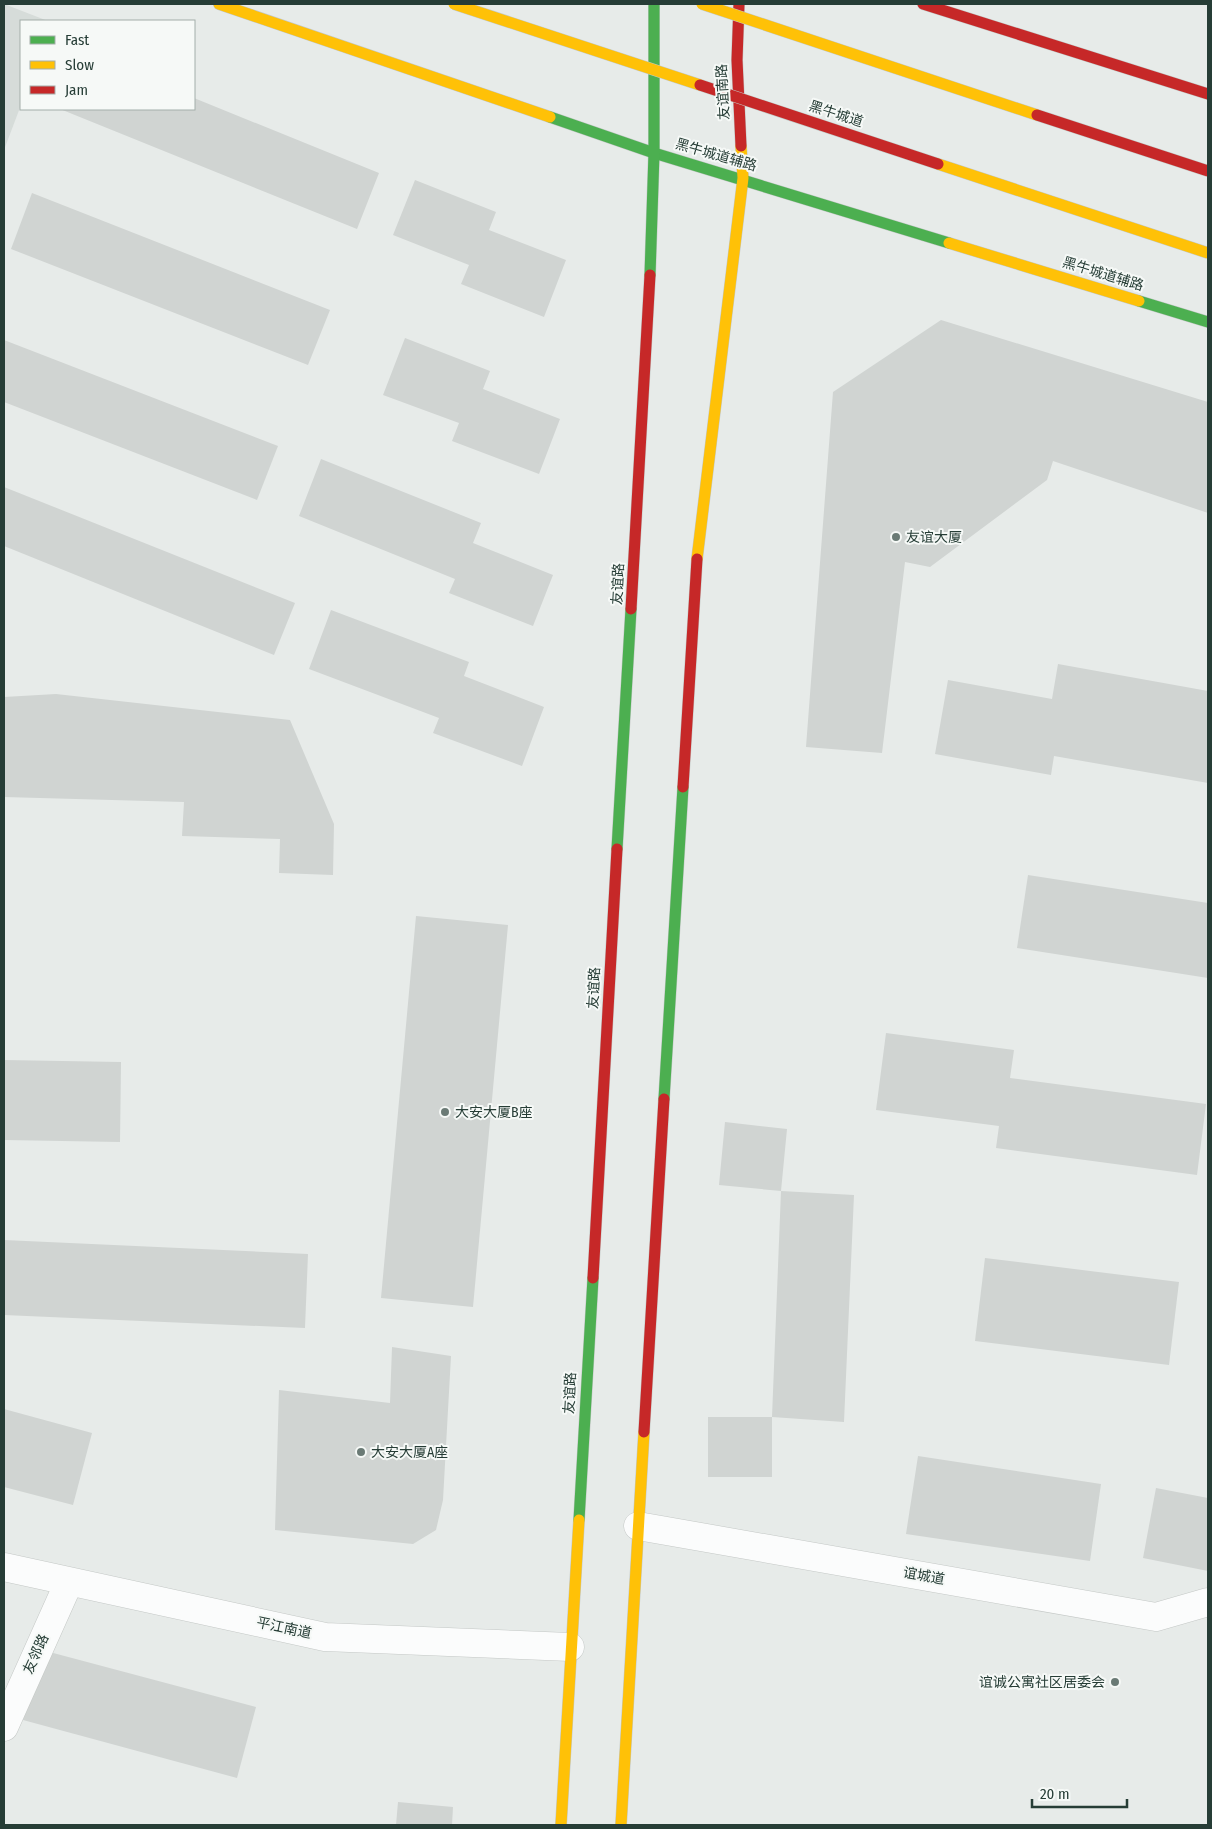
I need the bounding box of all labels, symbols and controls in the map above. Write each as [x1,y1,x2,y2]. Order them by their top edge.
legend [20,20,195,110]
text: Fast [65,31,89,49]
text: Slow [65,56,94,74]
street label: 友谊南路 [713,64,733,120]
text: Jam [65,81,88,99]
street label: 黑牛城道 [807,97,865,131]
street label: 黑牛城道辅路 [673,135,759,175]
street label: 黑牛城道辅路 [1060,254,1146,294]
place label: 友谊大厦 [906,529,962,546]
marker: 友谊大厦 [890,531,902,543]
street label: 友谊路 [608,563,628,605]
street label: 友谊路 [584,967,604,1009]
place label: 大安大厦B座 [455,1104,533,1121]
marker: 大安大厦B座 [439,1106,451,1118]
street label: 友谊路 [560,1372,580,1414]
place label: 大安大厦A座 [371,1444,448,1461]
marker: 大安大厦A座 [355,1446,367,1458]
street label: 谊城道 [902,1564,946,1588]
street label: 平江南道 [255,1614,313,1642]
street label: 友邻路 [20,1631,52,1677]
place label: 谊诚公寓社区居委会 [979,1674,1105,1691]
marker: 谊诚公寓社区居委会 [1109,1676,1121,1688]
scale bar [1032,1776,1127,1808]
text: 20 m [1040,1785,1070,1803]

